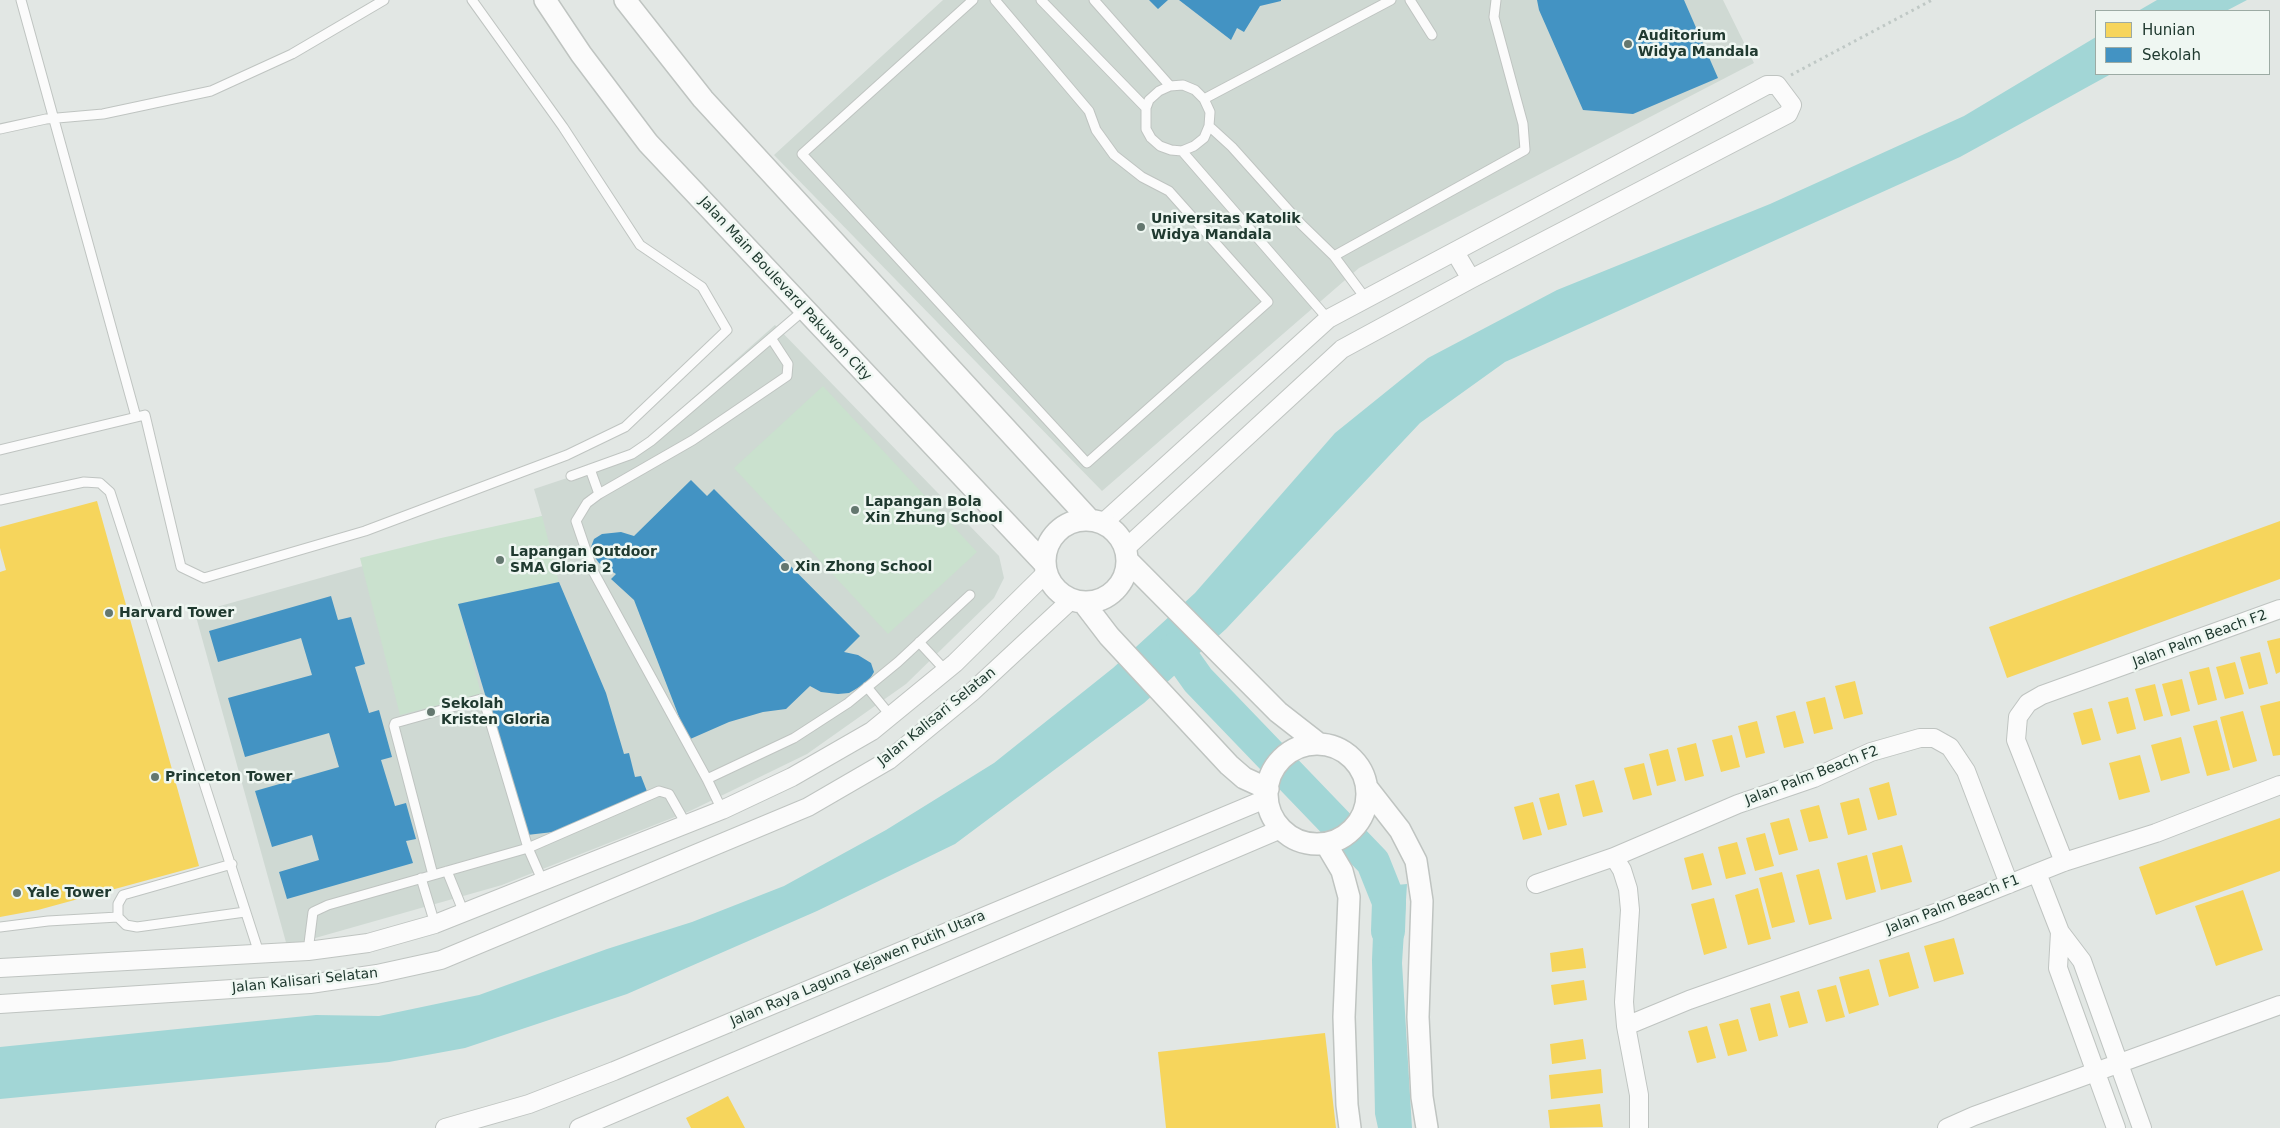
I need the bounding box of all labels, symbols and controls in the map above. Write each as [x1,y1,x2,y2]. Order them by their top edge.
legend [2095,10,2270,75]
text: Hunian [2142,21,2195,39]
place label: Auditorium Widya Mandala [1638,28,1759,60]
marker: Auditorium Widya Mandala [1622,38,1634,50]
text: Sekolah [2142,46,2201,64]
street label: Jalan Main Boulevard Pakuwon City [695,194,875,384]
place label: Universitas Katolik Widya Mandala [1151,211,1301,243]
marker: Universitas Katolik Widya Mandala [1135,221,1147,233]
place label: Lapangan Bola Xin Zhung School [865,494,1003,526]
marker: Lapangan Bola Xin Zhung School [849,504,861,516]
place label: Lapangan Outdoor SMA Gloria 2 [510,544,657,576]
marker: Lapangan Outdoor SMA Gloria 2 [494,554,506,566]
place label: Xin Zhong School [795,559,932,575]
marker: Xin Zhong School [779,561,791,573]
place label: Harvard Tower [119,605,234,621]
marker: Harvard Tower [103,607,115,619]
street label: Jalan Palm Beach F2 [2131,607,2269,671]
street label: Jalan Kalisari Selatan [875,664,999,770]
place label: Sekolah Kristen Gloria [441,696,550,729]
marker: Sekolah Kristen Gloria [425,706,437,718]
street label: Jalan Palm Beach F2 [1743,743,1881,809]
place label: Princeton Tower [165,769,293,785]
marker: Princeton Tower [149,771,161,783]
street label: Jalan Palm Beach F1 [1884,872,2022,938]
place label: Yale Tower [27,885,111,901]
marker: Yale Tower [11,887,23,899]
street label: Jalan Raya Laguna Kejawen Putih Utara [728,907,988,1031]
street label: Jalan Kalisari Selatan [231,965,379,997]

